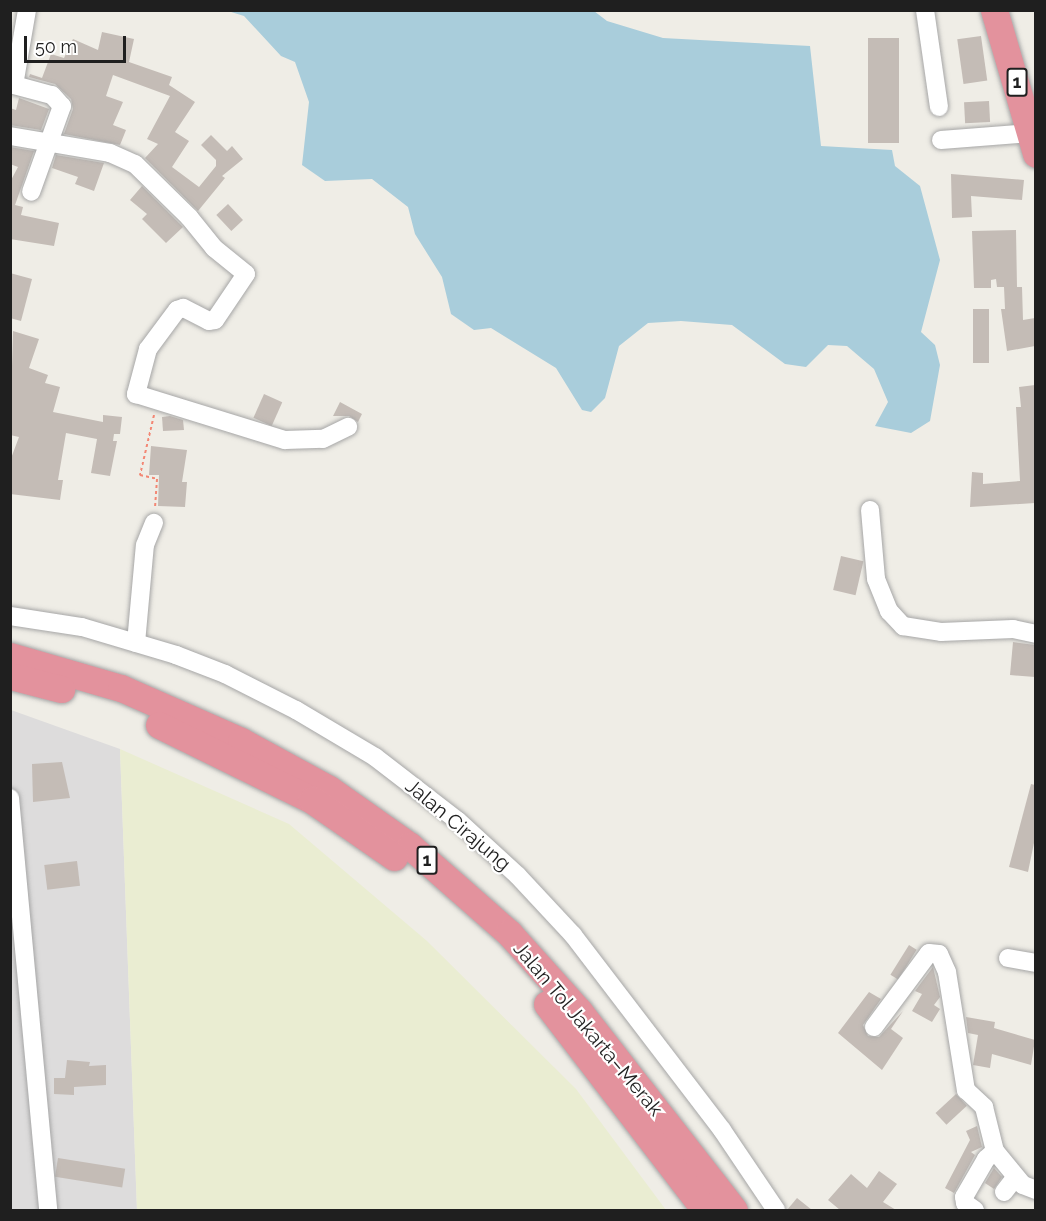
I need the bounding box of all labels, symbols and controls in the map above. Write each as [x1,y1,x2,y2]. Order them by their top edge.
scale bar [27,24,129,62]
text: 50 m [35,36,77,57]
road number: 1 [1006,67,1028,97]
street label: Jalan Cirajung [401,774,515,876]
road number: 1 [416,845,438,875]
street label: Jalan Tol Jakarta–Merak [508,937,668,1121]

